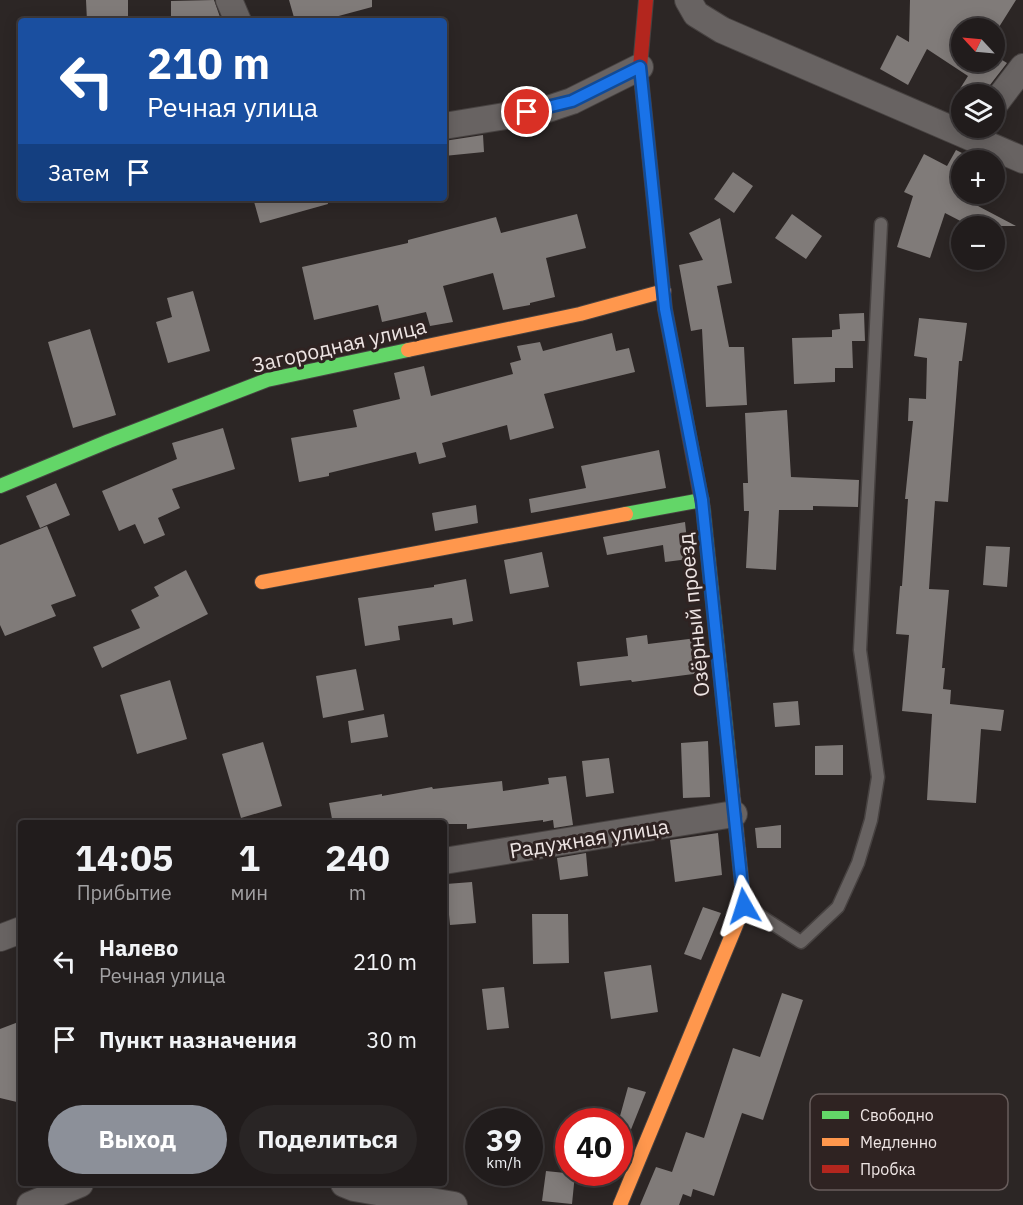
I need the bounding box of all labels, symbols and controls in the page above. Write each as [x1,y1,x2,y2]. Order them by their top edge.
north arrow [951,18,1005,72]
map controls [951,18,1005,270]
text: 210 m [147,36,270,91]
icon: left [48,42,126,120]
button: layers [951,84,1005,138]
pin [501,86,552,137]
text: Речная улица [147,89,318,124]
icon: arrive [510,95,543,128]
button: + [951,150,1005,204]
icon: arrive [122,156,155,189]
text: Затем [48,158,110,187]
button: − [951,216,1005,270]
street label: Загородная улица [249,311,429,379]
street label: Озёрный проезд [670,532,716,698]
street label: Радужная улица [507,812,671,864]
text: 14:05 [75,834,173,881]
text: 1 [238,834,260,881]
text: 240 [325,834,390,881]
position arrow [712,874,776,938]
text: Прибытие [77,879,172,906]
text: мин [231,879,268,906]
text: m [349,879,366,906]
text: Налево [99,933,178,962]
icon: left [48,945,81,978]
text: 210 m [353,947,417,976]
text: Речная улица [99,962,226,989]
icon: arrive [48,1023,81,1056]
text: Пункт назначения [99,1025,297,1054]
text: 30 m [366,1025,417,1054]
legend [810,1094,1008,1190]
button: Выход [48,1105,227,1174]
button: Поделиться [239,1105,417,1174]
text: Свободно [860,1105,934,1125]
speed limit sign: 40 [555,1108,633,1186]
text: 39 [486,1120,522,1159]
text: Медленно [860,1132,937,1152]
text: km/h [486,1153,522,1172]
text: Пробка [860,1159,916,1179]

